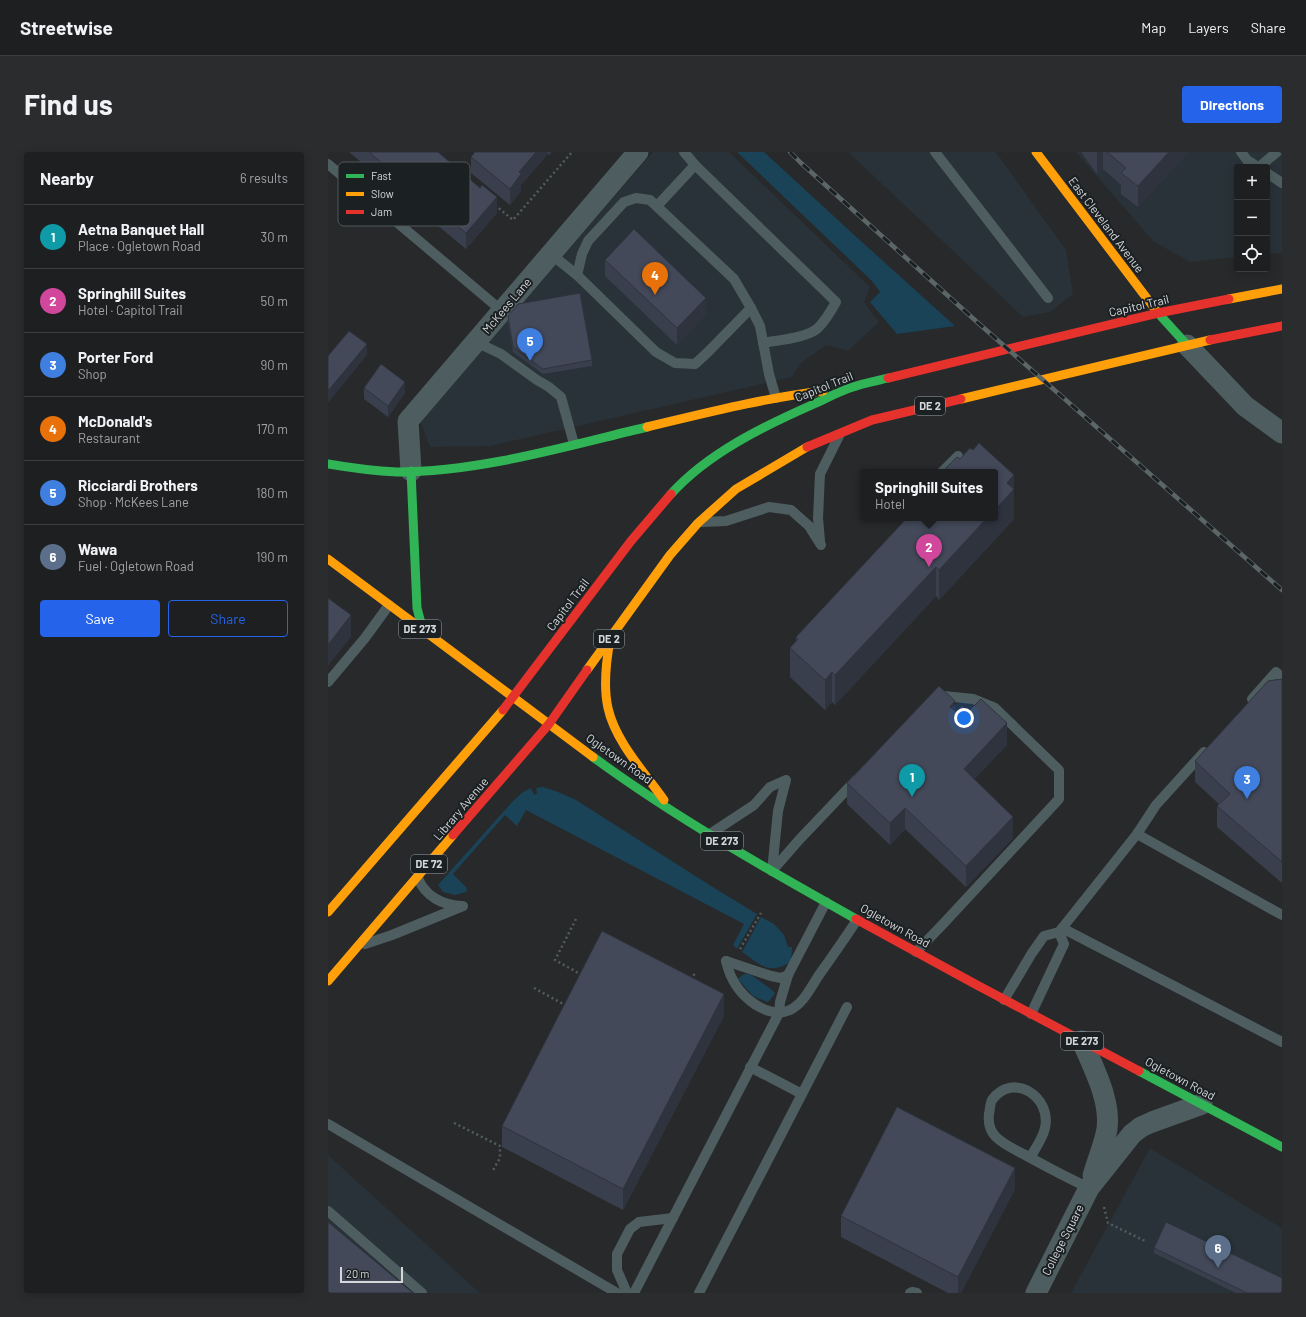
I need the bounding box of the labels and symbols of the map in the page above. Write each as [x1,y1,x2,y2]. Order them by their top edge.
legend [338,162,470,226]
text: Fast [371,169,392,182]
street label: East Cleveland Avenue [1066,174,1147,275]
text: Slow [371,187,394,200]
text: Jam [371,205,392,218]
pin: 4 [642,262,668,295]
street label: McKees Lane [479,275,534,336]
street label: Capitol Trail [1107,291,1170,319]
pin: 5 [517,328,543,361]
street label: Capitol Trail [793,368,855,404]
road number: DE 2 [915,397,945,415]
pin: 2 [916,534,942,567]
street label: Capitol Trail [543,576,591,633]
road number: DE 273 [399,620,441,638]
road number: DE 2 [594,630,624,648]
your location [954,708,974,728]
street label: Ogletown Road [584,730,655,786]
pin: 1 [899,764,925,797]
pin: 3 [1234,766,1260,799]
street label: Library Avenue [430,774,491,843]
road number: DE 273 [701,832,743,850]
road number: DE 72 [411,855,447,873]
street label: Ogletown Road [858,900,933,950]
road number: DE 273 [1061,1032,1103,1050]
street label: Ogletown Road [1143,1054,1218,1102]
street label: College Square [1038,1202,1086,1277]
pin: 6 [1205,1235,1231,1268]
scale bar [340,1265,403,1284]

